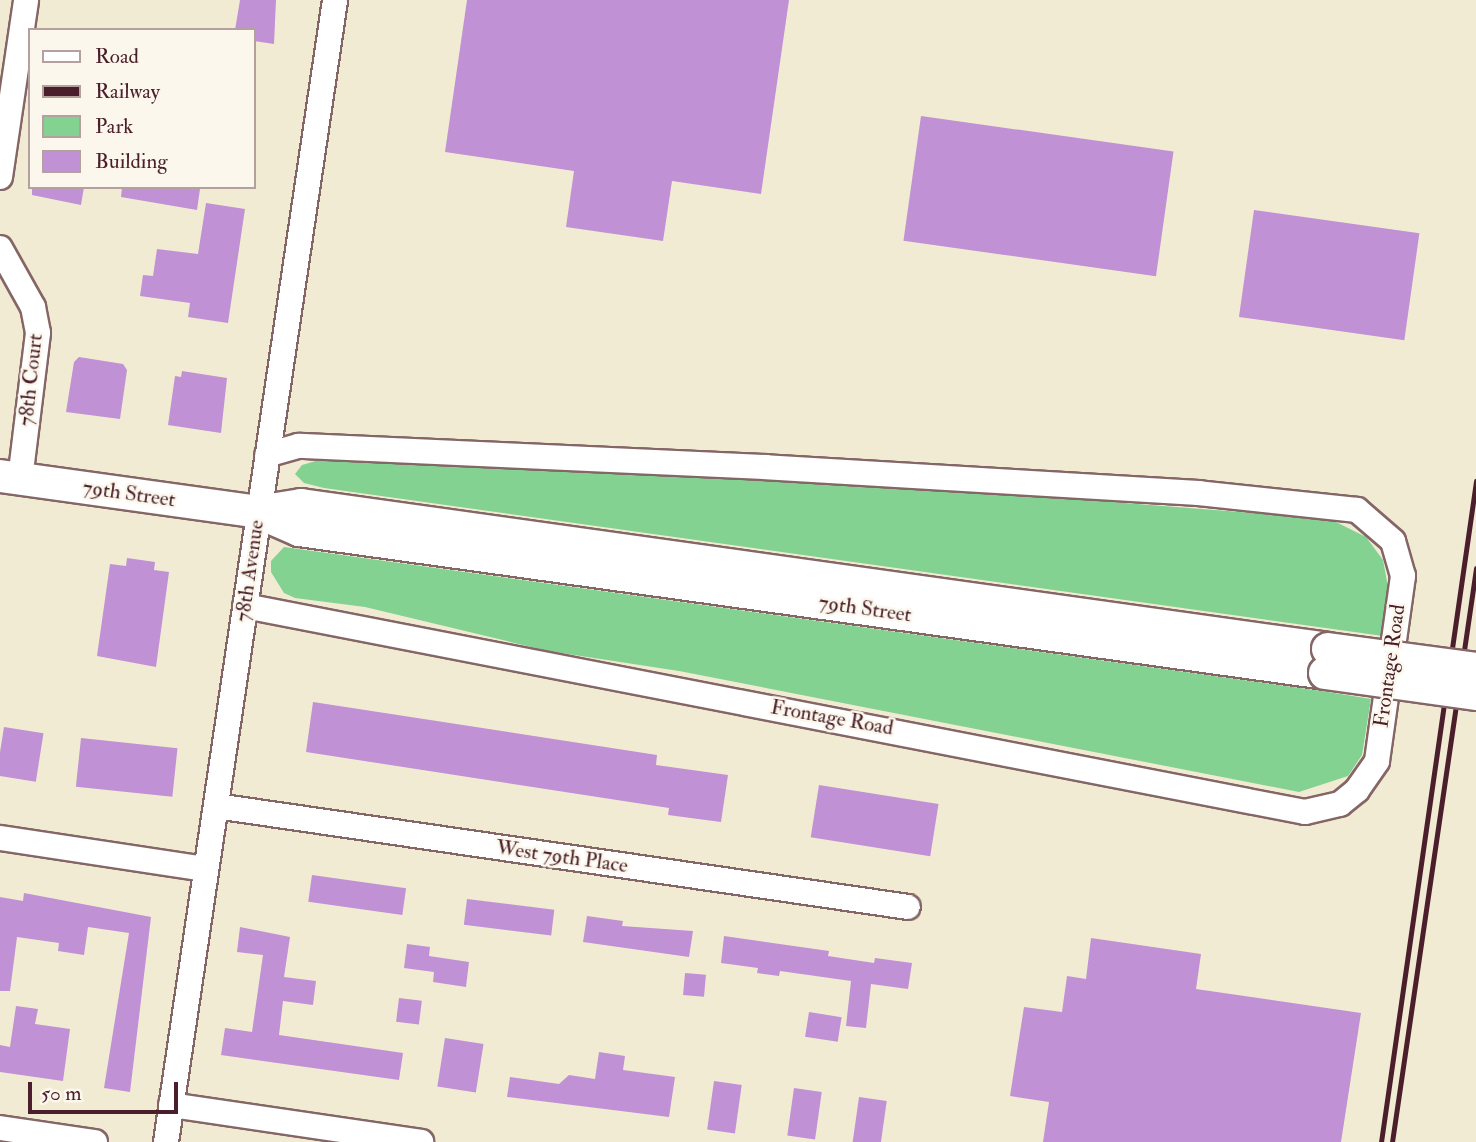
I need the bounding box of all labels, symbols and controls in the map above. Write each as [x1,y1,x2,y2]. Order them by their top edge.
legend [28,28,256,189]
text: Road [95,43,139,70]
text: Railway [95,78,160,105]
text: Park [95,113,133,140]
text: Building [95,148,168,175]
street label: 78th Court [14,333,48,427]
street label: 79th Street [81,475,177,513]
street label: 78th Avenue [230,518,270,624]
street label: 79th Street [817,590,913,628]
street label: Frontage Road [1369,603,1411,729]
street label: Frontage Road [769,695,895,741]
street label: West 79th Place [494,835,630,879]
scale bar [32,1068,182,1112]
text: 50 m [41,1080,82,1107]

